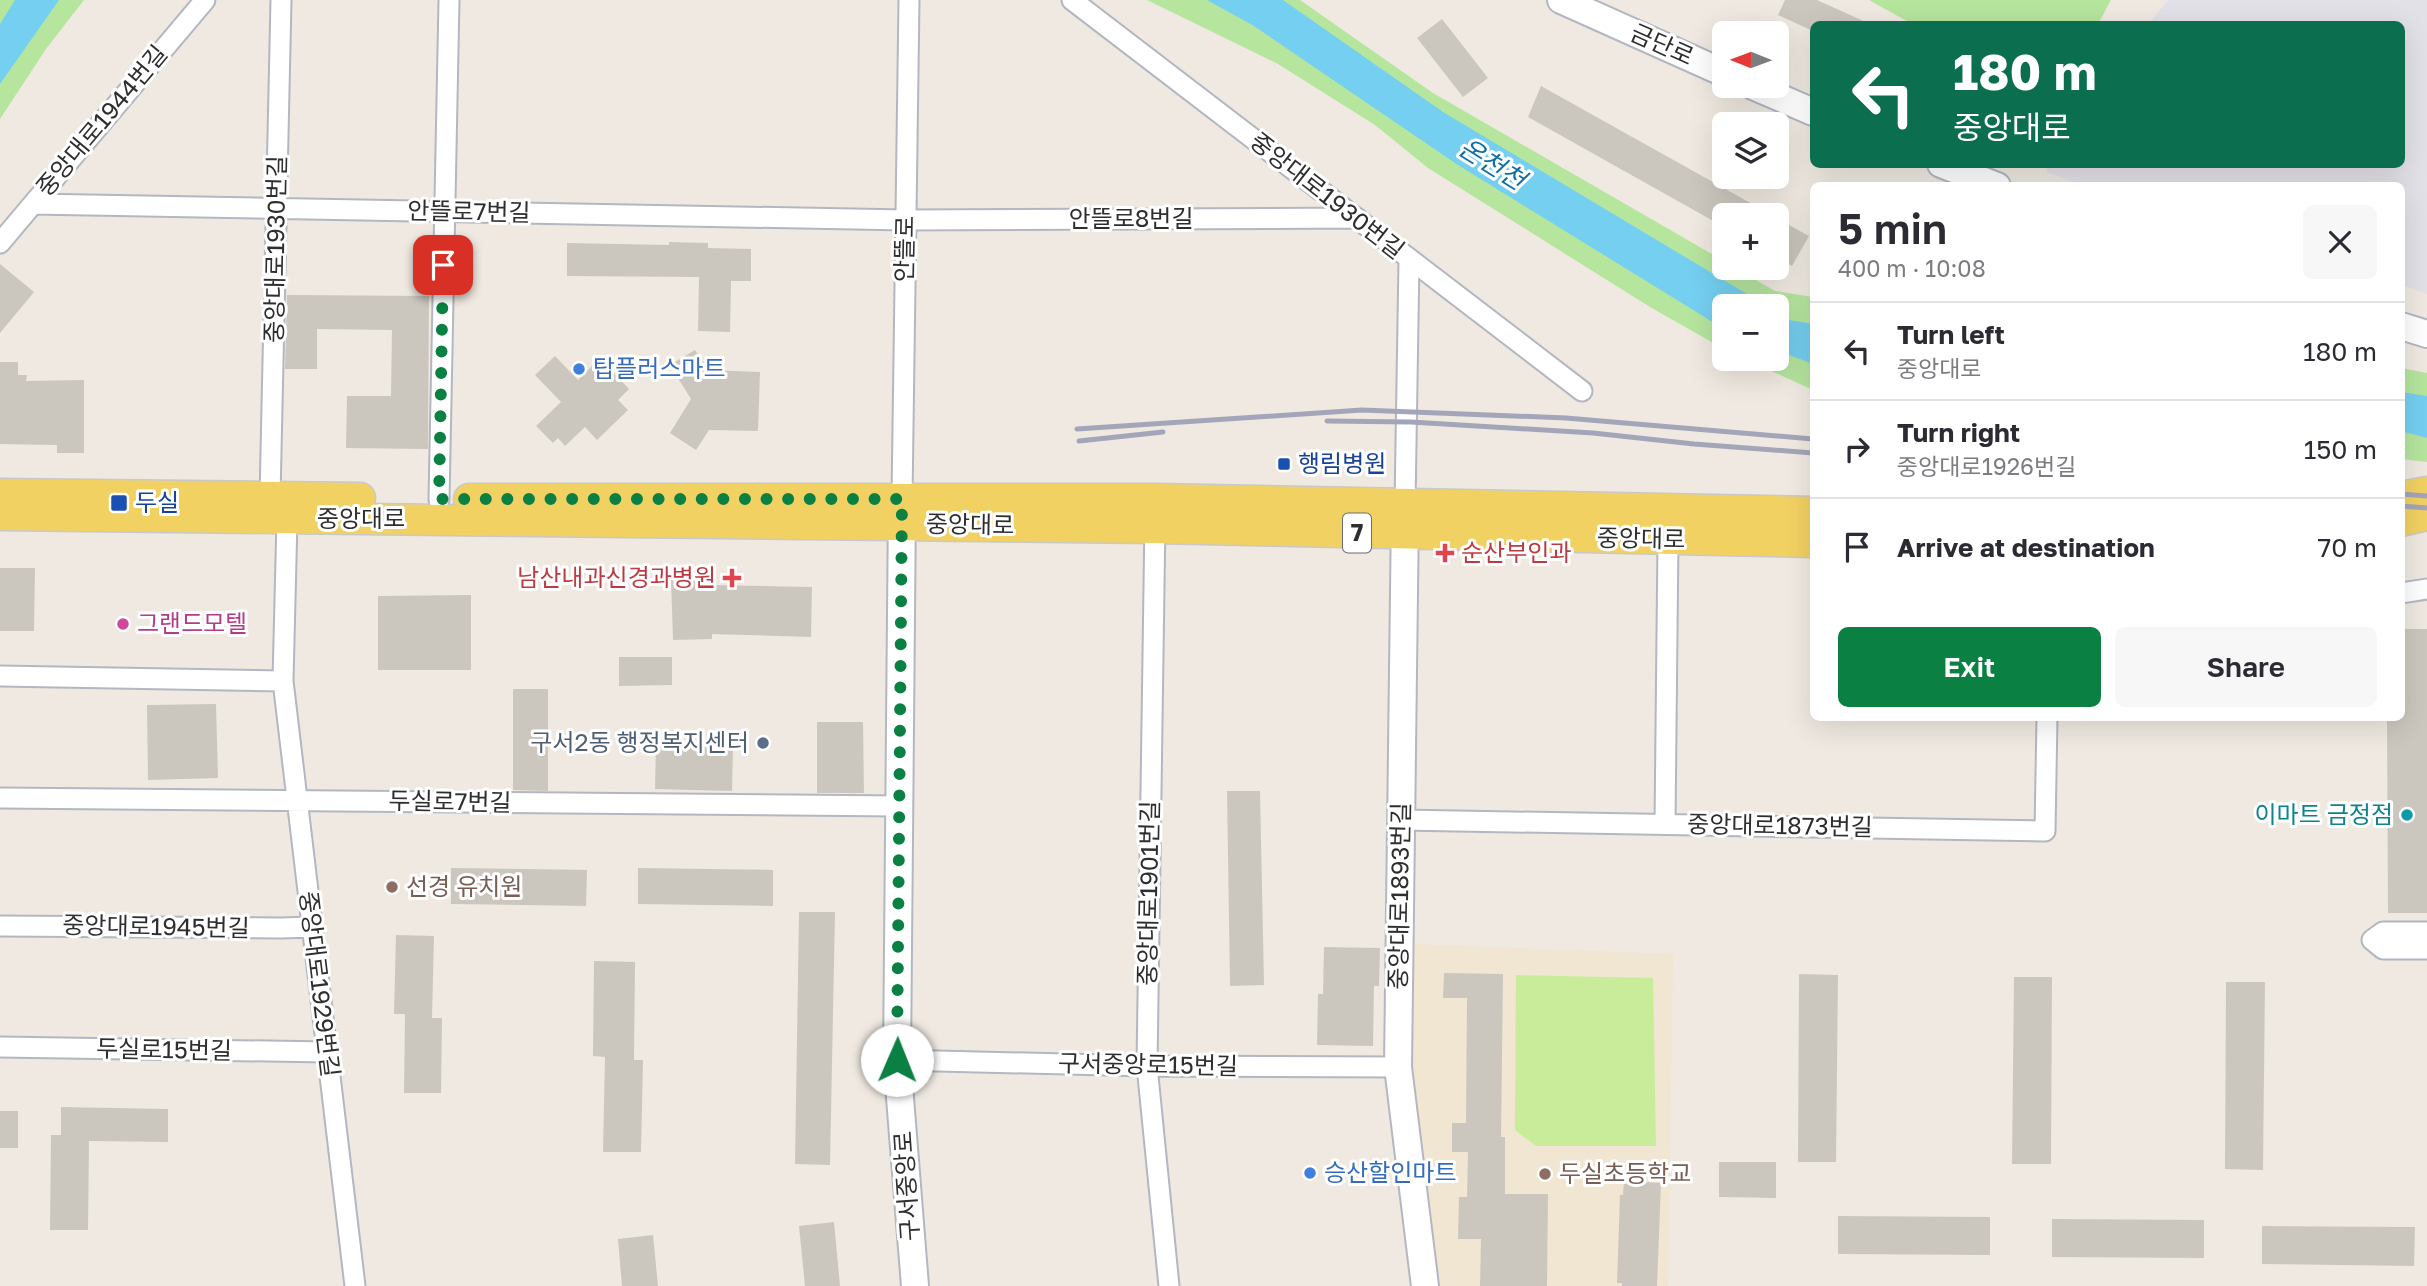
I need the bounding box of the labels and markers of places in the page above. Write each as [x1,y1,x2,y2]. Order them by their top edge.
pin [413,235,473,295]
place label: 탑플러스마트 [593,353,725,382]
marker: 탑플러스마트 [571,361,587,377]
place label: 행림병원 [1298,448,1386,477]
marker: 행림병원 [1276,456,1292,472]
place label: 두실 [135,487,179,516]
marker: 두실 [109,493,129,513]
place label: 순산부인과 [1461,537,1571,566]
marker: 순산부인과 [1435,543,1455,563]
place label: 남산내과신경과병원 [517,562,716,591]
marker: 남산내과신경과병원 [722,568,742,588]
place label: 그랜드모텔 [137,608,247,637]
marker: 그랜드모텔 [115,616,131,632]
place label: 구서2동 행정복지센터 [530,727,749,756]
marker: 구서2동 행정복지센터 [755,735,771,751]
place label: 이마트 금정점 [2255,799,2393,828]
marker: 이마트 금정점 [2399,807,2415,823]
place label: 선경 유치원 [406,871,522,900]
marker: 선경 유치원 [384,879,400,895]
place label: 승산할인마트 [1324,1157,1456,1186]
place label: 두실초등학교 [1559,1158,1691,1187]
marker: 승산할인마트 [1302,1165,1318,1181]
marker: 두실초등학교 [1537,1166,1553,1182]

